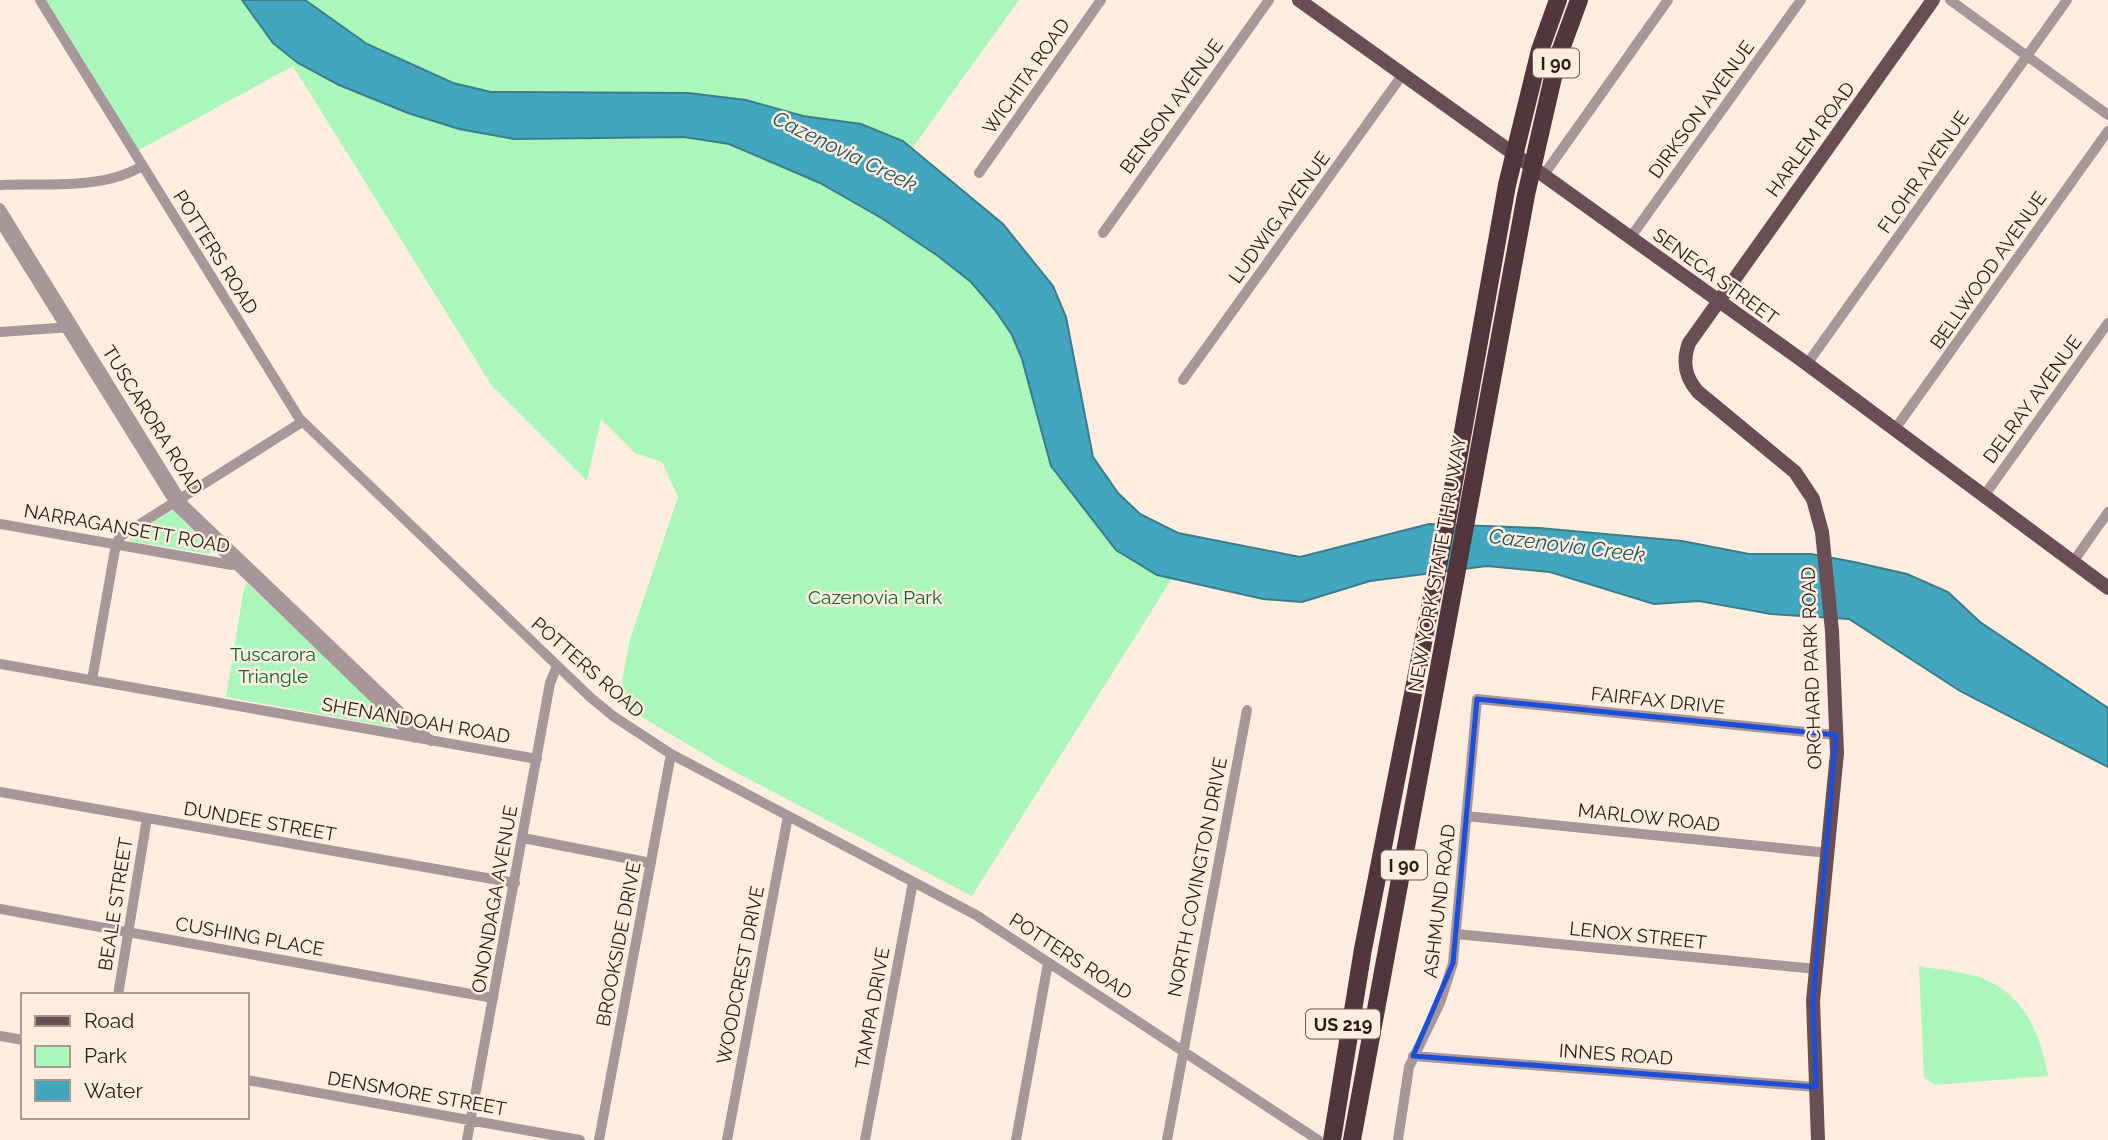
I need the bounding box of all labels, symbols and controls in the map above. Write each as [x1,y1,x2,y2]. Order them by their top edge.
street label: WICHITA ROAD [978,14,1074,138]
street label: BENSON AVENUE [1115,35,1227,177]
street label: DIRKSON AVENUE [1644,36,1758,182]
road number: I 90 [1533,48,1579,78]
street label: HARLEM ROAD [1761,78,1859,200]
water label: Cazenovia Creek [769,105,921,197]
street label: FLOHR AVENUE [1873,107,1973,237]
street label: LUDWIG AVENUE [1224,147,1334,287]
street label: POTTERS ROAD [169,186,263,318]
street label: BELLWOOD AVENUE [1925,187,2051,353]
street label: SENECA STREET [1649,223,1783,329]
street label: DELRAY AVENUE [1978,331,2086,467]
street label: TUSCARORA ROAD [98,341,208,499]
street label: NEW YORK STATE THRUWAY [1404,433,1471,694]
street label: NARRAGANSETT ROAD [22,499,232,557]
water label: Cazenovia Creek [1487,523,1647,567]
street label: ORCHARD PARK ROAD [1796,566,1826,770]
park label: Cazenovia Park [808,586,942,608]
street label: POTTERS ROAD [527,612,649,722]
park label: Tuscarora Triangle [230,643,316,687]
street label: FAIRFAX DRIVE [1590,682,1726,718]
street label: SHENANDOAH ROAD [320,693,512,747]
street label: NORTH COVINGTON DRIVE [1163,755,1231,999]
street label: DUNDEE STREET [182,797,338,845]
street label: MARLOW ROAD [1577,799,1721,835]
street label: ONONDAGA AVENUE [467,803,521,995]
street label: ASHMUND ROAD [1419,823,1459,979]
street label: BEALE STREET [94,835,136,972]
road number: I 90 [1381,850,1427,880]
street label: BROOKSIDE DRIVE [591,860,645,1028]
street label: WOODCREST DRIVE [712,884,768,1066]
street label: POTTERS ROAD [1006,908,1136,1004]
street label: CUSHING PLACE [174,912,326,960]
street label: LENOX STREET [1568,917,1708,953]
street label: TAMPA DRIVE [850,946,894,1070]
legend [21,993,248,1119]
text: Road [84,1008,134,1033]
road number: US 219 [1306,1009,1380,1038]
street label: INNES ROAD [1558,1039,1674,1069]
text: Park [84,1043,127,1068]
street label: DENSMORE STREET [326,1066,509,1120]
text: Water [84,1078,143,1103]

